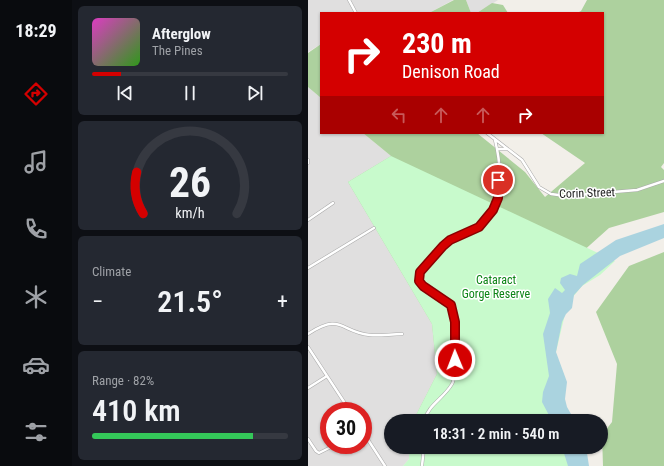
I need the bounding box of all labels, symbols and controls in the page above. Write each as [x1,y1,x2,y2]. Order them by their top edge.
text: 18:29 [15,20,57,41]
text: Afterglow [152,25,211,43]
text: 230 m [402,27,472,60]
icon: right [336,28,388,80]
text: The Pines [152,43,203,58]
text: Denison Road [402,61,500,82]
icon: directions [22,80,50,108]
icon: previous [114,82,136,104]
icon: pause [179,82,201,104]
icon: next [244,82,266,104]
icon: left [388,104,410,126]
icon: ahead [430,104,452,126]
icon: ahead [472,104,494,126]
icon: right [514,104,536,126]
icon: music [22,148,50,176]
text: 26 [169,157,211,206]
pin [481,163,515,197]
icon: arrive [487,169,509,191]
street label: Corin Street [559,185,616,201]
text: km/h [175,204,205,220]
icon: phone [22,215,50,243]
text: Climate [92,264,131,279]
park label: Cataract Gorge Reserve [462,273,531,301]
icon: climate [22,283,50,311]
text: 21.5° [157,284,223,319]
text: − [92,289,103,314]
text: + [277,289,288,314]
position arrow [434,339,476,381]
icon: car [22,351,50,379]
text: Range · 82% [92,373,154,388]
text: 410 km [92,393,181,428]
speed limit sign: 30 [320,402,372,454]
icon: filters [22,418,50,446]
text: 18:31 · 2 min · 540 m [433,425,559,443]

